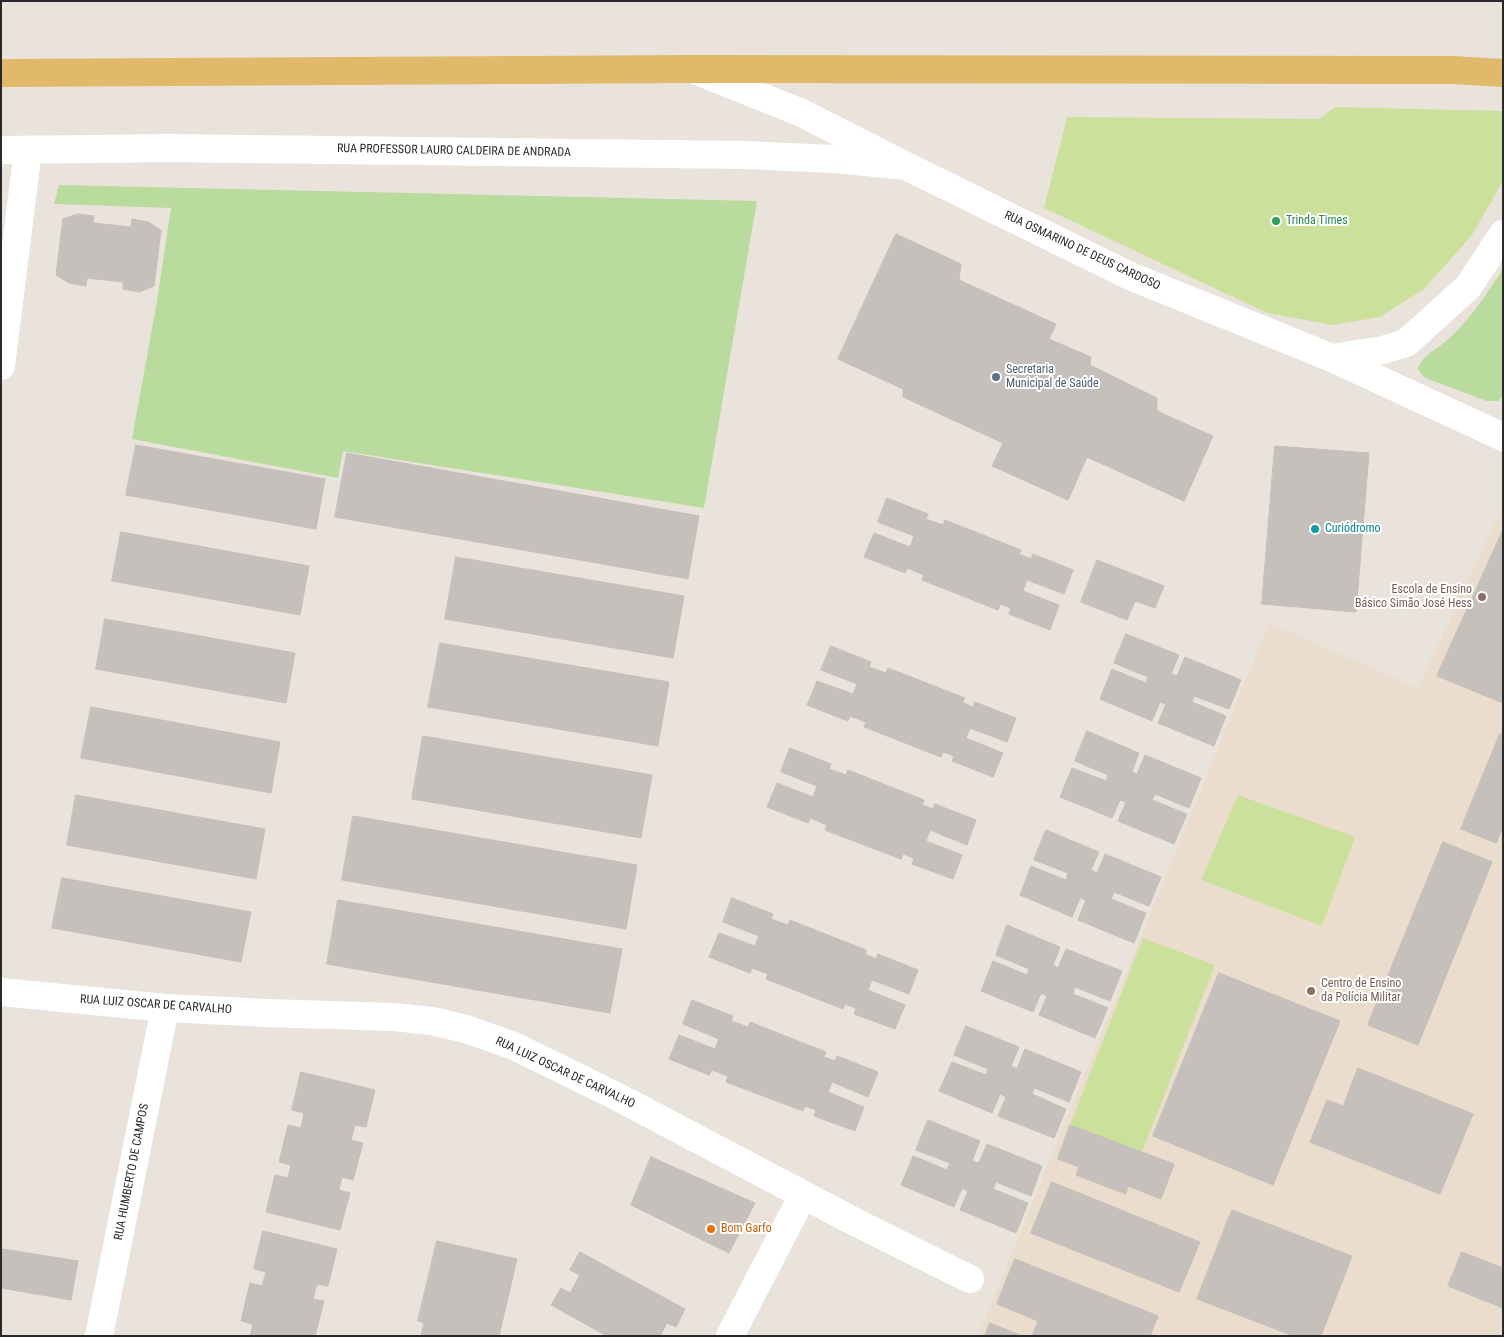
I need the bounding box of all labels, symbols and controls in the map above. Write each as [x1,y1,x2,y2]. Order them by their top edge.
street label: RUA PROFESSOR LAURO CALDEIRA DE ANDRADA [337,142,571,160]
street label: RUA OSMARINO DE DEUS CARDOSO [1002,208,1162,294]
place label: Trinda Times [1286,214,1348,228]
marker: Trinda Times [1270,215,1282,227]
place label: Secretaria Municipal de Saúde [1006,363,1099,391]
marker: Secretaria Municipal de Saúde [990,371,1002,383]
place label: Curiódromo [1325,522,1381,536]
marker: Curiódromo [1309,523,1321,535]
place label: Escola de Ensino Básico Simão José Hess [1355,583,1472,611]
marker: Escola de Ensino Básico Simão José Hess [1476,591,1488,603]
place label: Centro de Ensino da Polícia Militar [1321,977,1401,1005]
marker: Centro de Ensino da Polícia Militar [1305,985,1317,997]
street label: RUA LUIZ OSCAR DE CARVALHO [80,993,232,1017]
street label: RUA LUIZ OSCAR DE CARVALHO [493,1034,637,1112]
street label: RUA HUMBERTO DE CAMPOS [112,1102,152,1242]
place label: Bom Garfo [721,1222,772,1236]
marker: Bom Garfo [705,1223,717,1235]

